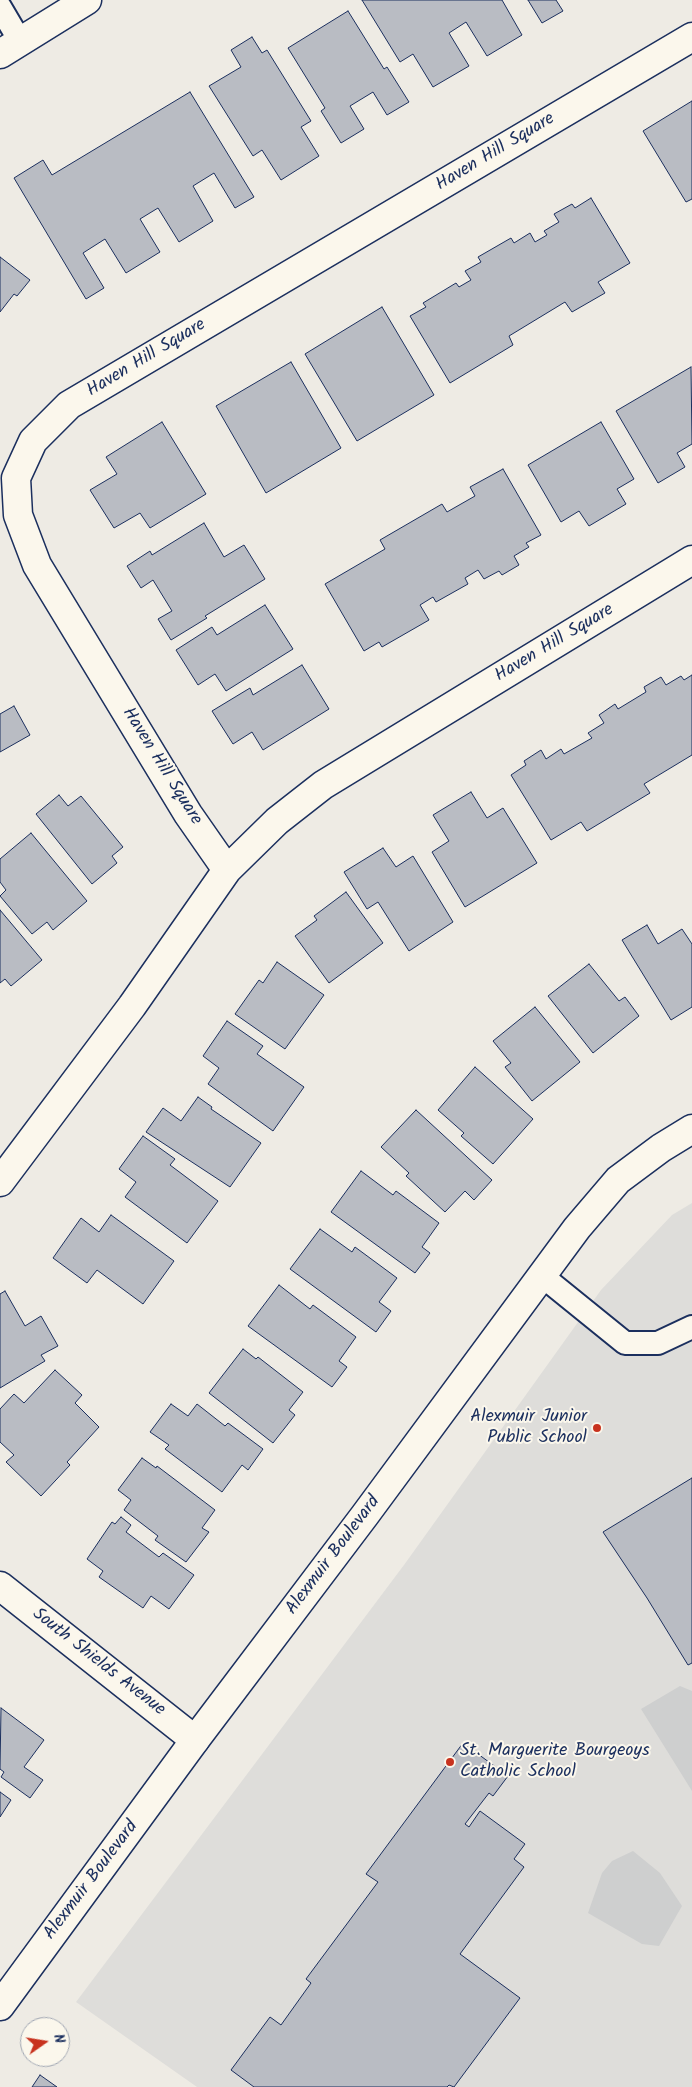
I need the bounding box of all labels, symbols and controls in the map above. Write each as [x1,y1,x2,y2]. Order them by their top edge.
street label: Haven Hill Square [433,109,559,197]
street label: Haven Hill Square [84,315,210,403]
street label: Haven Hill Square [492,600,618,688]
street label: Haven Hill Square [116,704,206,830]
place label: Alexmuir Junior Public School [470,1407,587,1450]
marker: Alexmuir Junior Public School [591,1422,603,1434]
street label: Alexmuir Boulevard [282,1492,386,1620]
street label: South Shields Avenue [27,1604,169,1722]
place label: St. Marguerite Bourgeoys Catholic School [460,1741,650,1784]
marker: St. Marguerite Bourgeoys Catholic School [444,1756,456,1768]
street label: Alexmuir Boulevard [40,1817,144,1945]
north arrow [20,2017,70,2067]
text: N [47,2032,70,2046]

